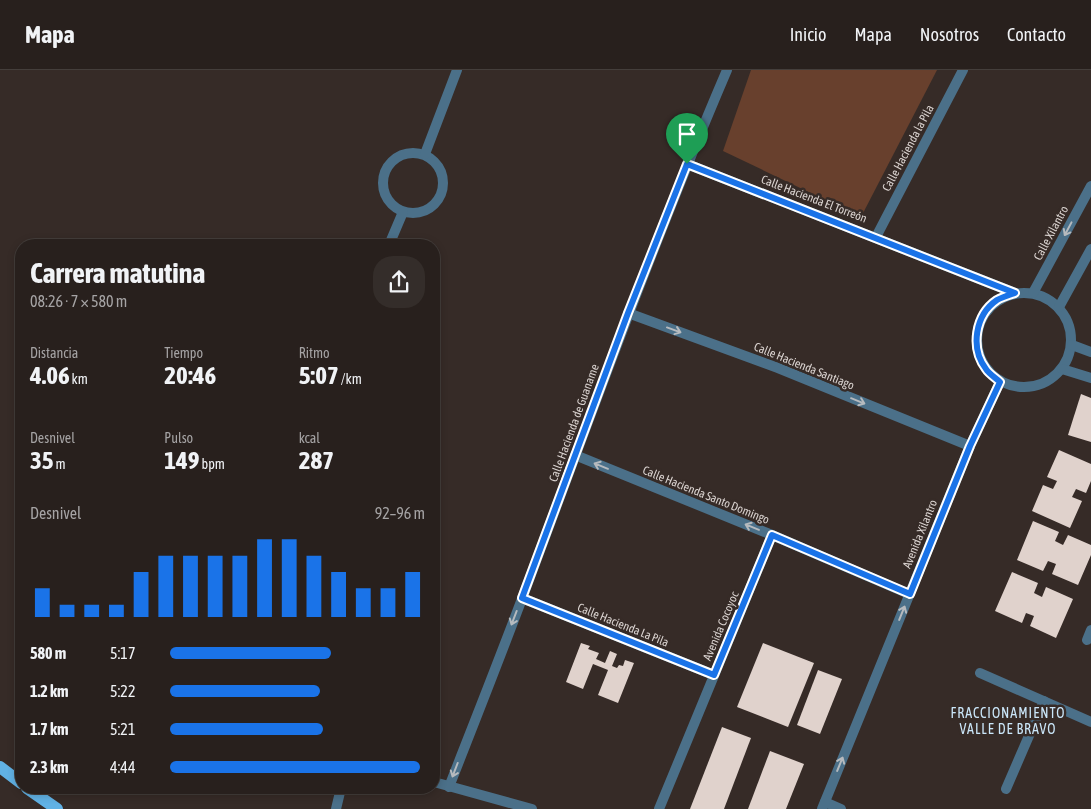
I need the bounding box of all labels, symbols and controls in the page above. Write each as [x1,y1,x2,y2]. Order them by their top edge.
text: Mapa [25,21,75,48]
text: Inicio [790,24,826,45]
text: Mapa [854,24,892,45]
text: Nosotros [920,24,979,45]
text: Contacto [1007,24,1066,45]
street label: Calle Hacienda la Pila [879,102,937,194]
pin [666,113,708,164]
icon: arrive [673,120,701,148]
street label: Calle Hacienda El Torreón [759,172,869,226]
street label: Calle Xilantro [1031,203,1071,263]
one-way arrow [1063,221,1073,236]
button: share [373,256,425,308]
text: Carrera matutina [30,257,205,289]
text: 08:26 · 7 × 580 m [30,292,127,310]
one-way arrow [666,326,681,335]
street label: Calle Hacienda Santiago [752,339,857,393]
text: Distancia [30,345,78,361]
text: Tiempo [164,345,203,361]
text: Ritmo [299,345,330,361]
text: 4.06 [30,361,70,389]
text: 20:46 [164,361,216,389]
text: 5:07 [299,361,339,389]
street label: Calle Hacienda de Guaname [546,362,602,484]
text: km [70,371,88,387]
text: /km [339,371,362,387]
one-way arrow [850,396,865,406]
text: Desnivel [30,430,75,446]
text: Pulso [164,430,193,446]
text: kcal [299,430,320,446]
text: 35 [30,446,54,474]
text: 149 [164,446,200,474]
text: 287 [299,446,334,474]
text: m [54,456,66,472]
text: bpm [200,456,225,472]
one-way arrow [594,461,609,470]
street label: Calle Hacienda Santo Domingo [641,463,772,527]
street label: Avenida Xilantro [900,497,940,570]
text: Desnivel [30,504,81,522]
text: 92–96 m [375,504,425,522]
one-way arrow [745,522,760,531]
street label: Avenida Cocoyoc [700,589,742,663]
street label: Calle Hacienda La Pila [575,600,671,650]
one-way arrow [897,606,907,621]
one-way arrow [509,611,518,626]
text: 580 m [30,644,66,662]
text: 5:17 [110,644,135,662]
text: 1.2 km [30,682,69,700]
text: 5:22 [110,682,135,700]
district label: FRACCIONAMIENTO VALLE DE BRAVO [951,705,1065,737]
text: 1.7 km [30,720,69,738]
text: 5:21 [110,720,135,738]
one-way arrow [836,757,845,772]
text: 2.3 km [30,758,69,776]
text: 4:44 [110,758,135,776]
one-way arrow [450,762,459,777]

